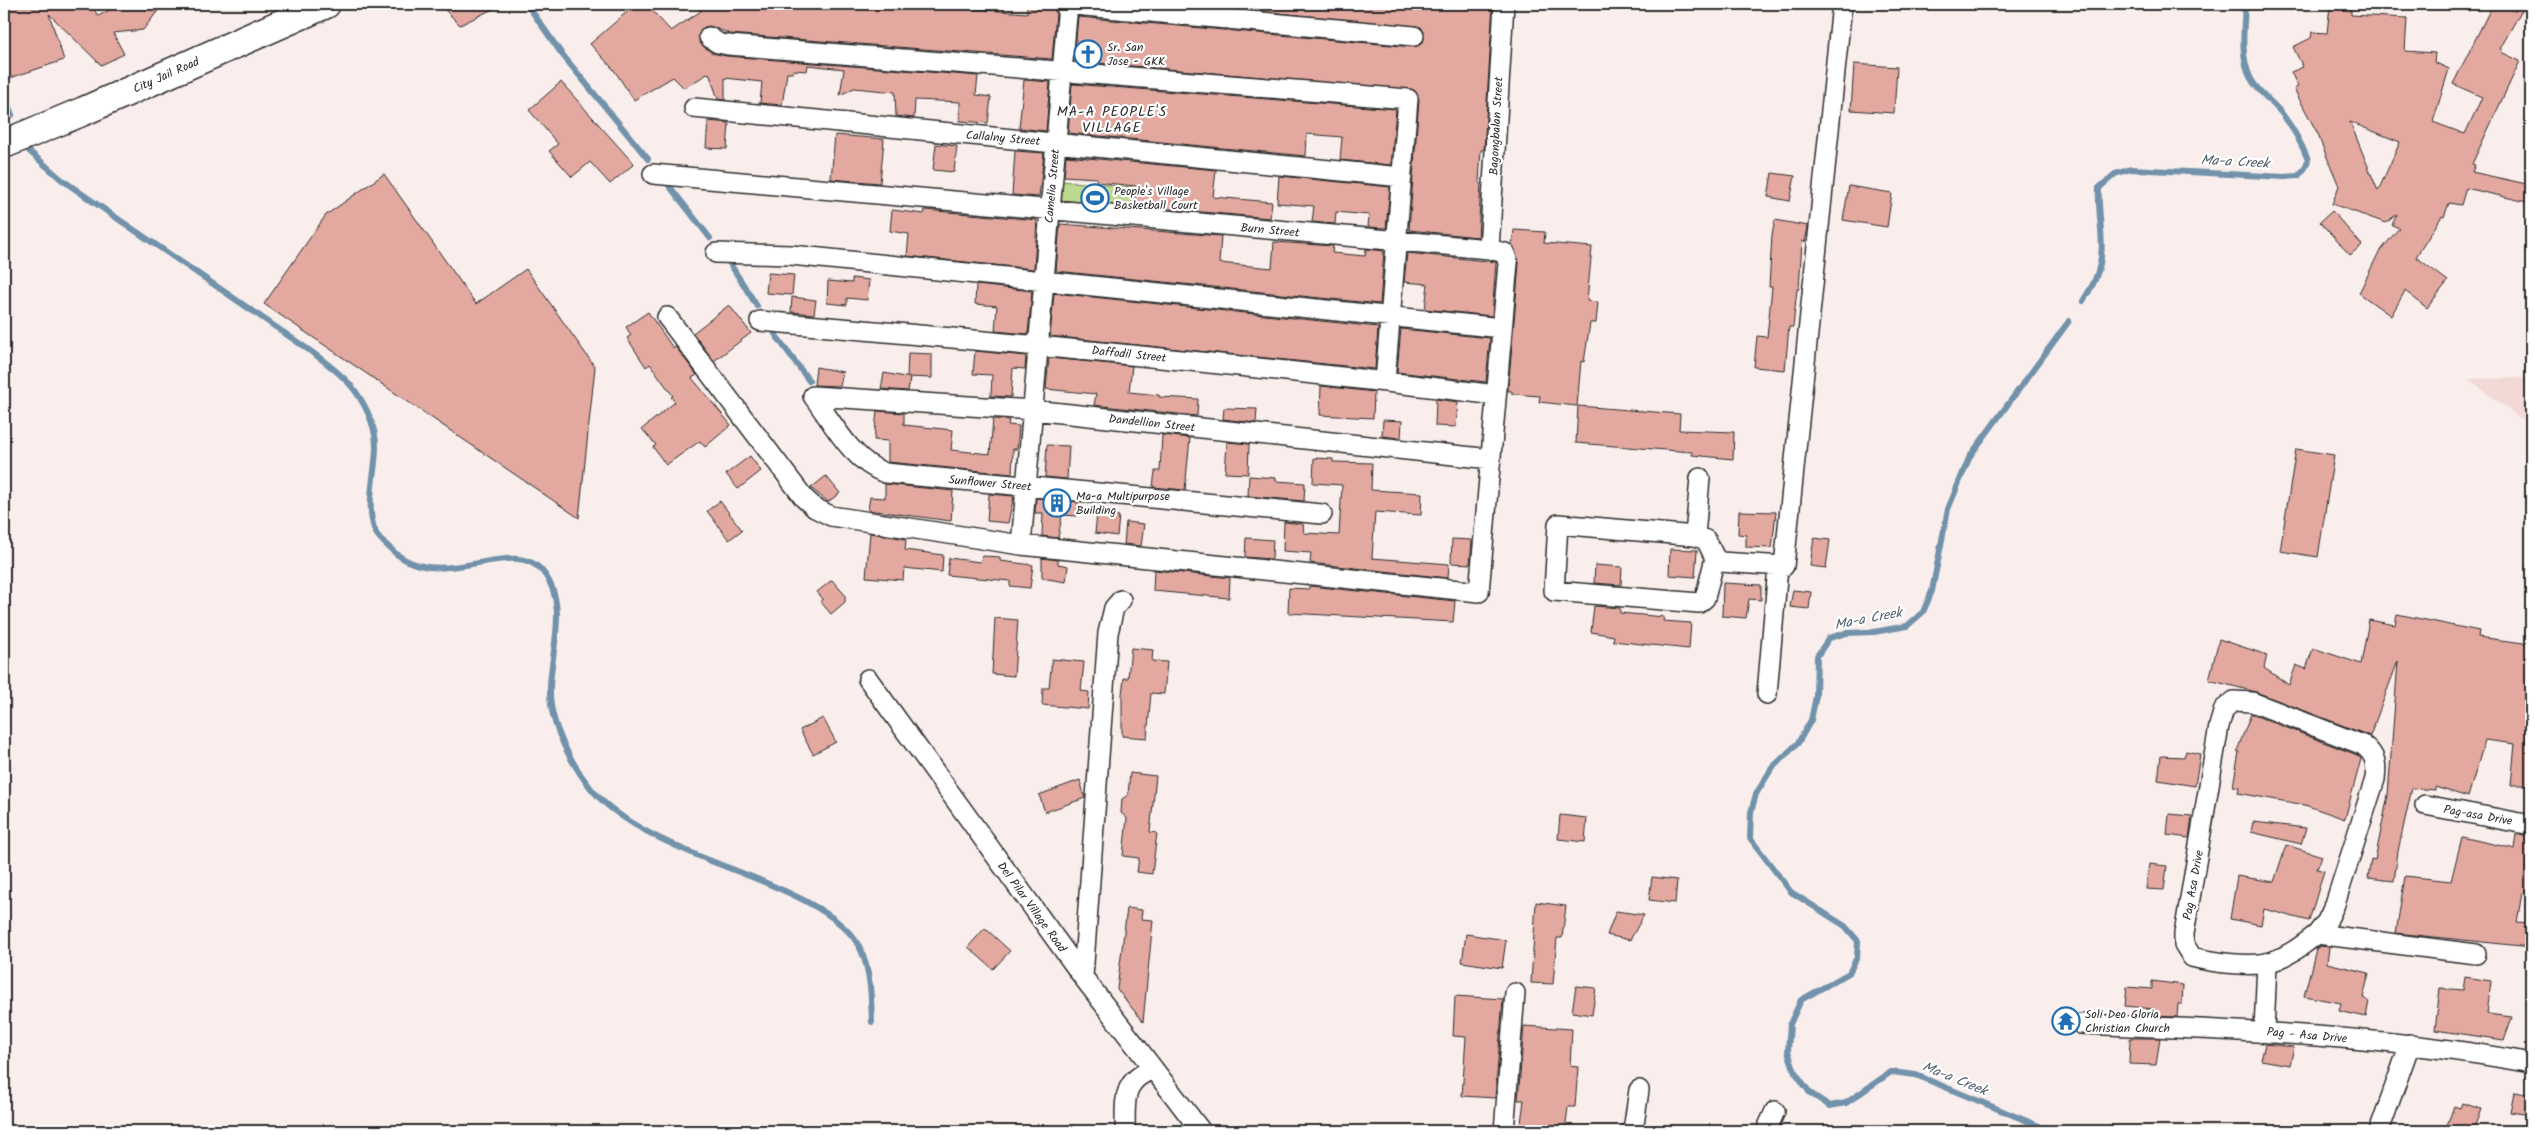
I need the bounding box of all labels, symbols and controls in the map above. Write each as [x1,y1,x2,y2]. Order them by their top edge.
place label: Sr. San Jose - GKK [1107,38,1166,71]
church icon: Sr. San Jose - GKK [1073,39,1103,69]
street label: City Jail Road [130,52,203,99]
street label: Bagongbalan Street [1484,76,1509,176]
district label: MA-A PEOPLE'S VILLAGE [1057,101,1167,139]
street label: Callalny Street [965,126,1041,151]
street label: Camelia Street [1040,148,1065,224]
water label: Ma-a Creek [2200,149,2272,175]
place label: People's Village Basketball Court [1114,182,1198,215]
sports icon: People's Village Basketball Court [1080,183,1110,213]
street label: Burn Street [1240,218,1301,243]
street label: Daffodil Street [1091,341,1168,368]
street label: Dandellion Street [1108,410,1197,438]
street label: Sunflower Street [948,470,1033,497]
place label: Ma-a Multipurpose Building [1076,487,1170,520]
building icon: Ma-a Multipurpose Building [1042,488,1072,518]
water label: Ma-a Creek [1833,601,1906,636]
street label: Pag-asa Drive [2442,800,2514,831]
street label: Pag Asa Drive [2178,848,2209,921]
street label: Del Pilar Village Road [992,858,1072,958]
place label: Soli Deo Gloria Christian Church [2085,1005,2170,1038]
temple icon: Soli Deo Gloria Christian Church [2051,1006,2081,1036]
street label: Pag - Asa Drive [2266,1023,2349,1049]
water label: Ma-a Creek [1919,1056,1993,1103]

